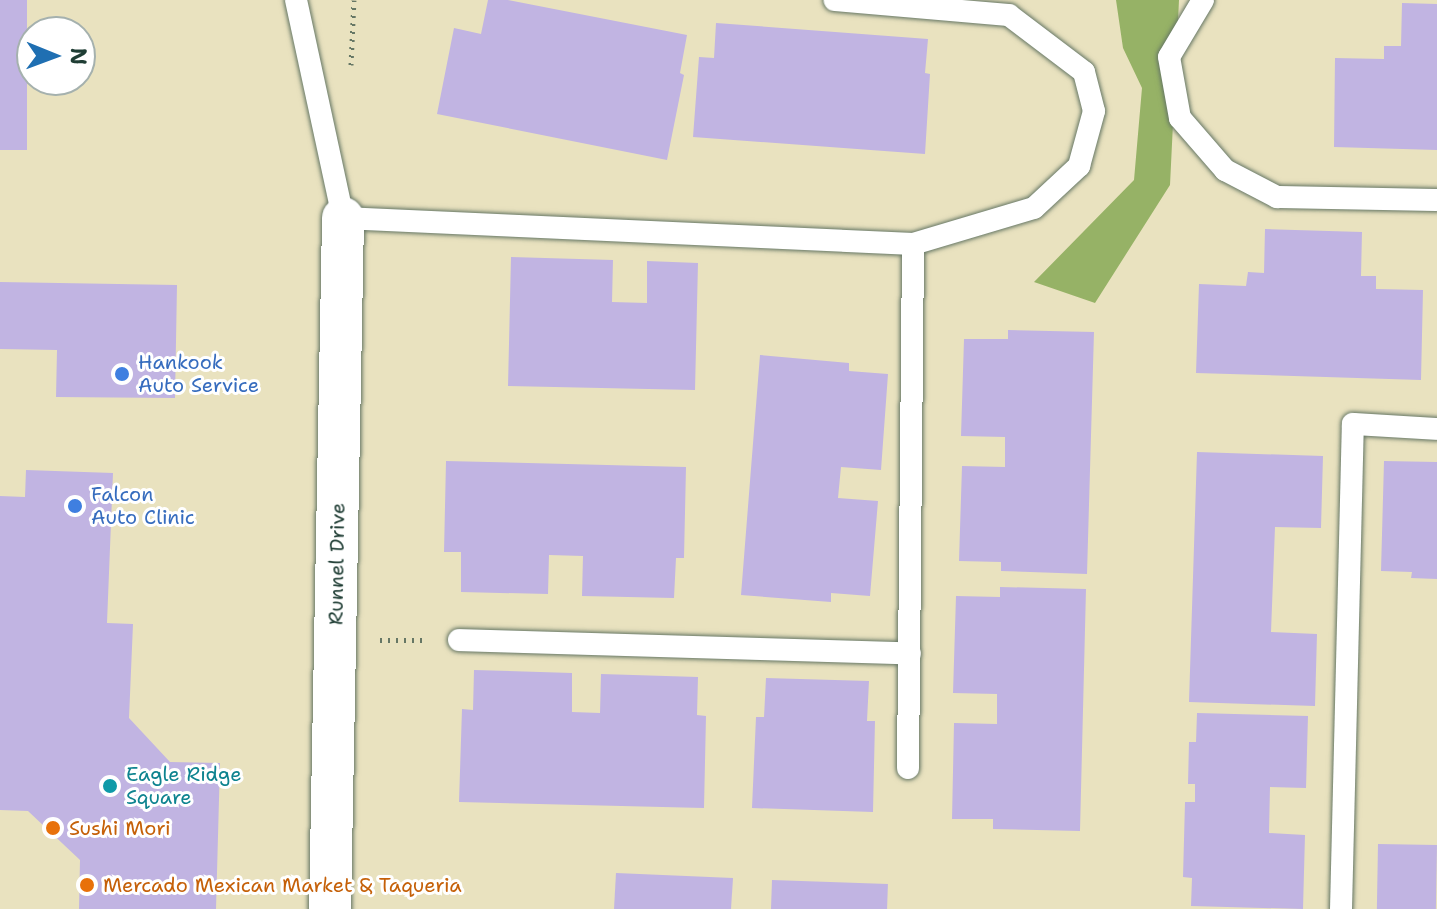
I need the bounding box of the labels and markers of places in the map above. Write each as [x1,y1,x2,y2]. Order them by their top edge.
place label: Hankook Auto Service [138,350,259,397]
marker: Hankook Auto Service [113,365,131,383]
place label: Falcon Auto Clinic [91,482,195,529]
marker: Falcon Auto Clinic [66,497,84,515]
place label: Eagle Ridge Square [126,762,242,809]
marker: Eagle Ridge Square [101,777,119,795]
place label: Sushi Mori [69,816,171,840]
marker: Sushi Mori [44,819,62,837]
place label: Mercado Mexican Market & Taqueria [103,873,462,897]
marker: Mercado Mexican Market & Taqueria [78,876,96,894]

